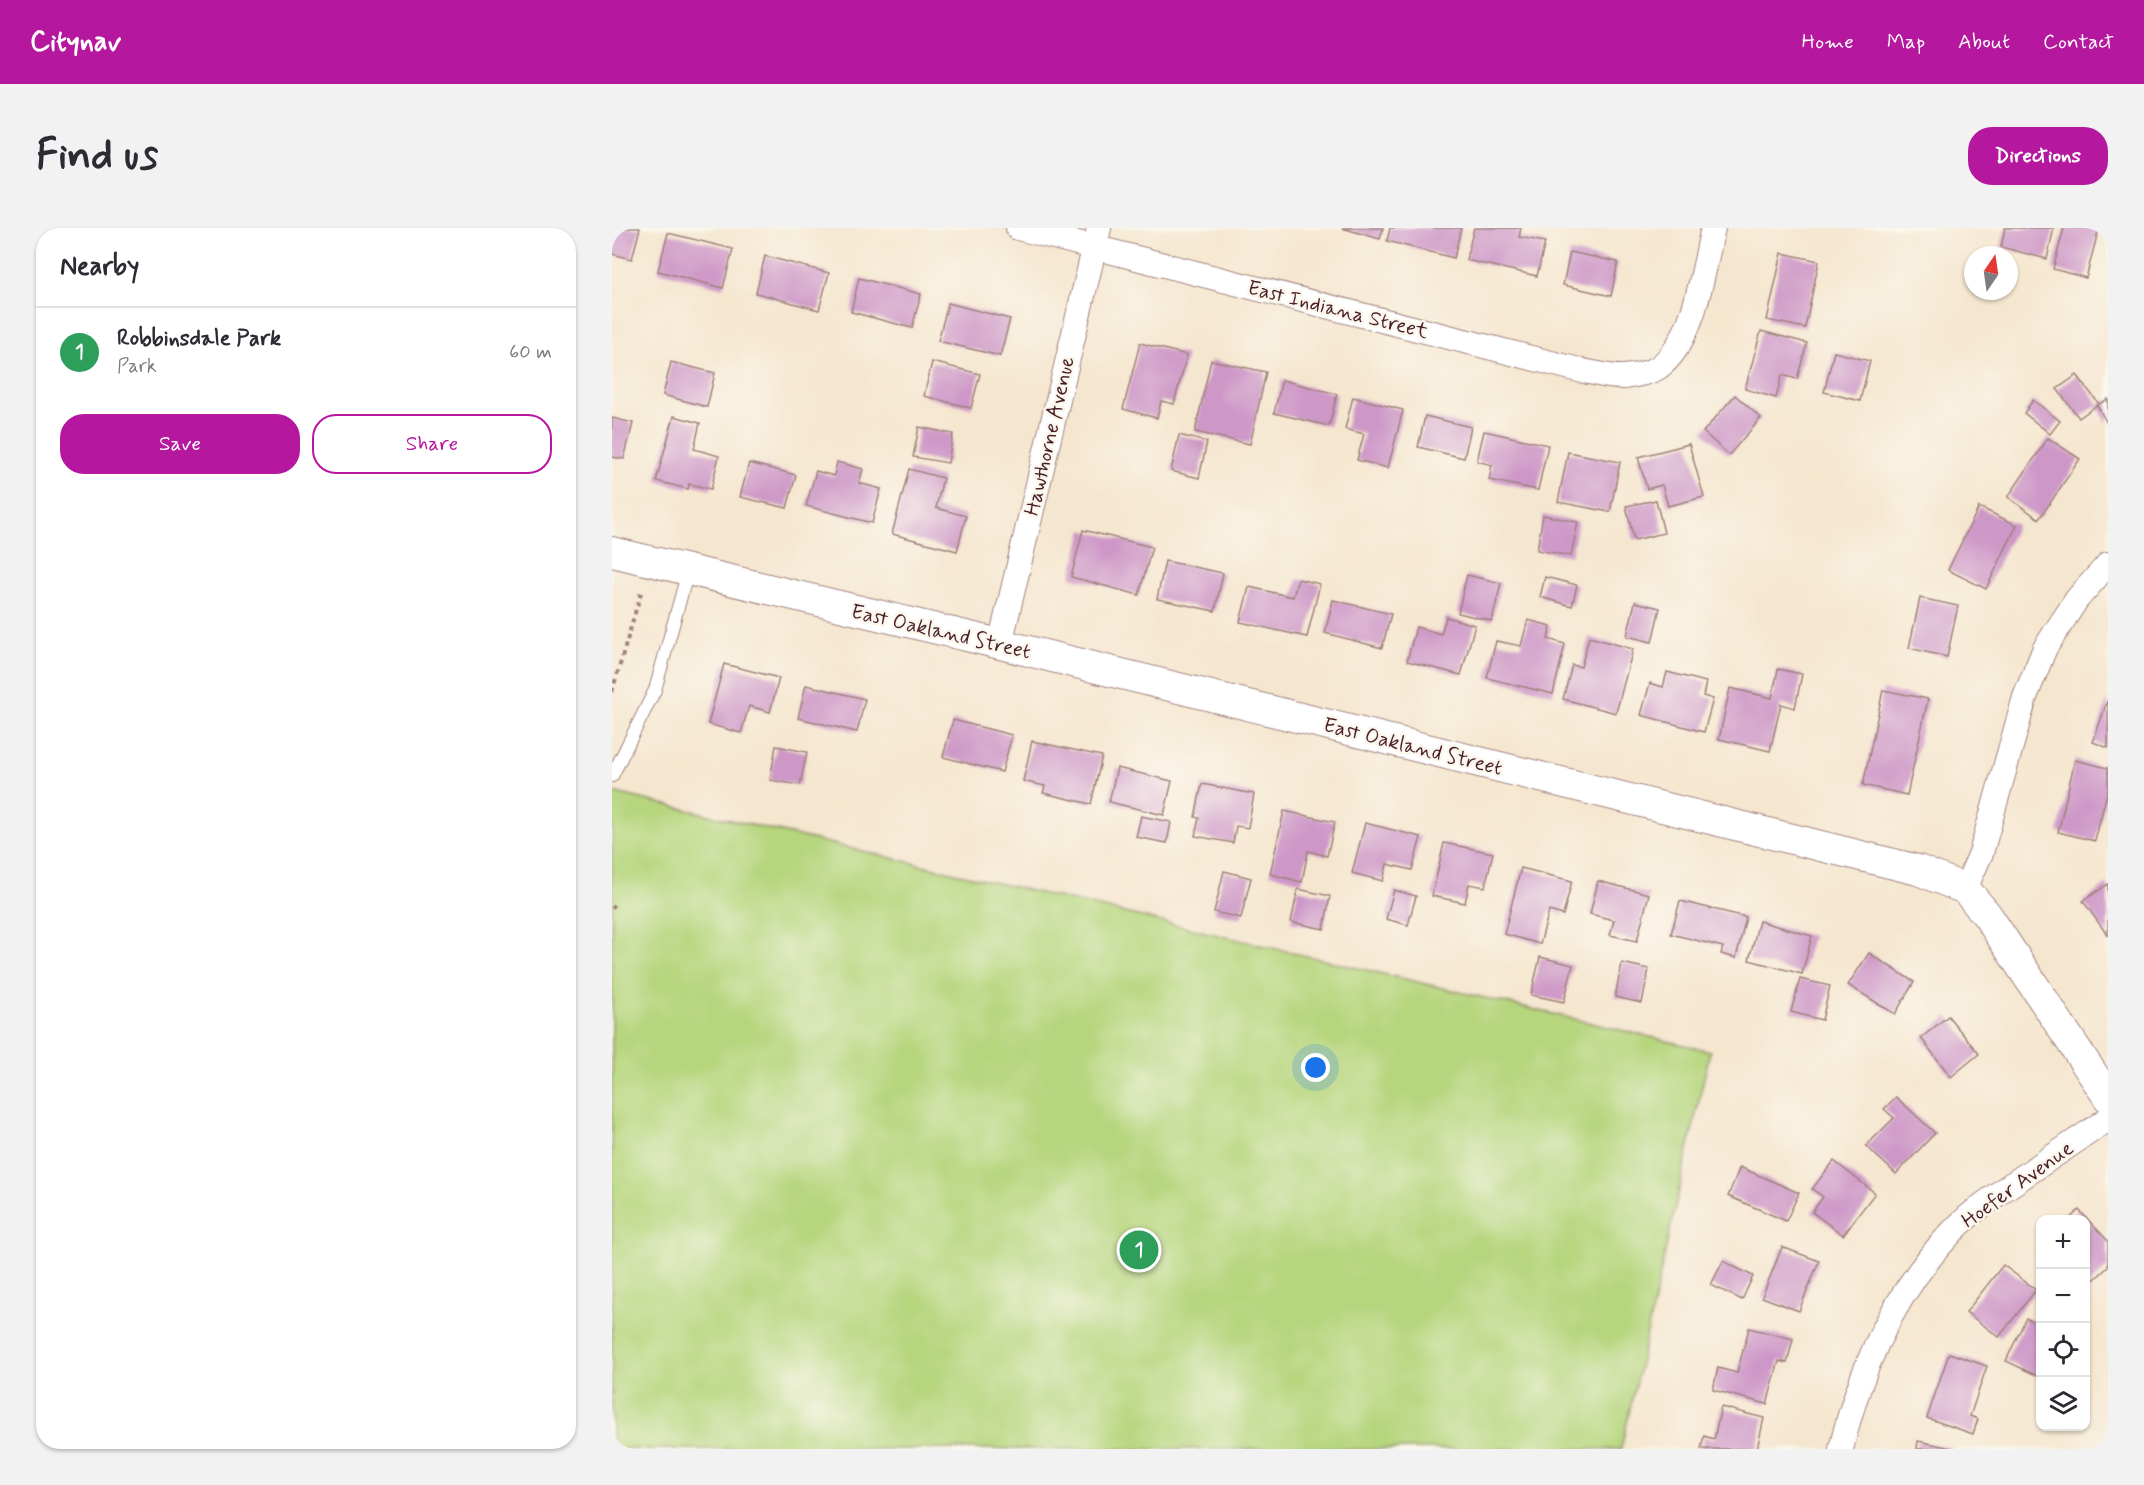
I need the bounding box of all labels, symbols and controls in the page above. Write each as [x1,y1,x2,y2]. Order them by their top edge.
text: Citynav [30,24,121,61]
text: Home [1802,28,1854,56]
text: Map [1887,28,1925,56]
text: About [1958,28,2010,56]
text: Contact [2043,28,2114,56]
button: Directions [1968,127,2108,185]
text: Find us [36,129,158,184]
north arrow [1964,246,2018,300]
text: Nearby [60,250,139,284]
street label: East Indiana Street [1244,274,1432,346]
text: Robbinsdale Park [117,325,281,353]
text: 1 [75,339,84,366]
text: 60 m [509,339,552,366]
text: Park [117,353,157,380]
street label: Hawthorne Avenue [1018,354,1082,519]
button: Save [60,414,300,474]
button: Share [312,414,552,474]
street label: East Oakland Street [848,598,1034,666]
street label: East Oakland Street [1320,711,1505,783]
your location [1301,1053,1330,1082]
street label: Hoefer Avenue [1956,1135,2079,1235]
map controls [2036,1215,2090,1431]
button: + [2036,1215,2090,1269]
pin: 1 [1120,1228,1158,1272]
button: − [2036,1269,2090,1323]
button: locate [2036,1323,2090,1377]
button: layers [2036,1377,2090,1431]

